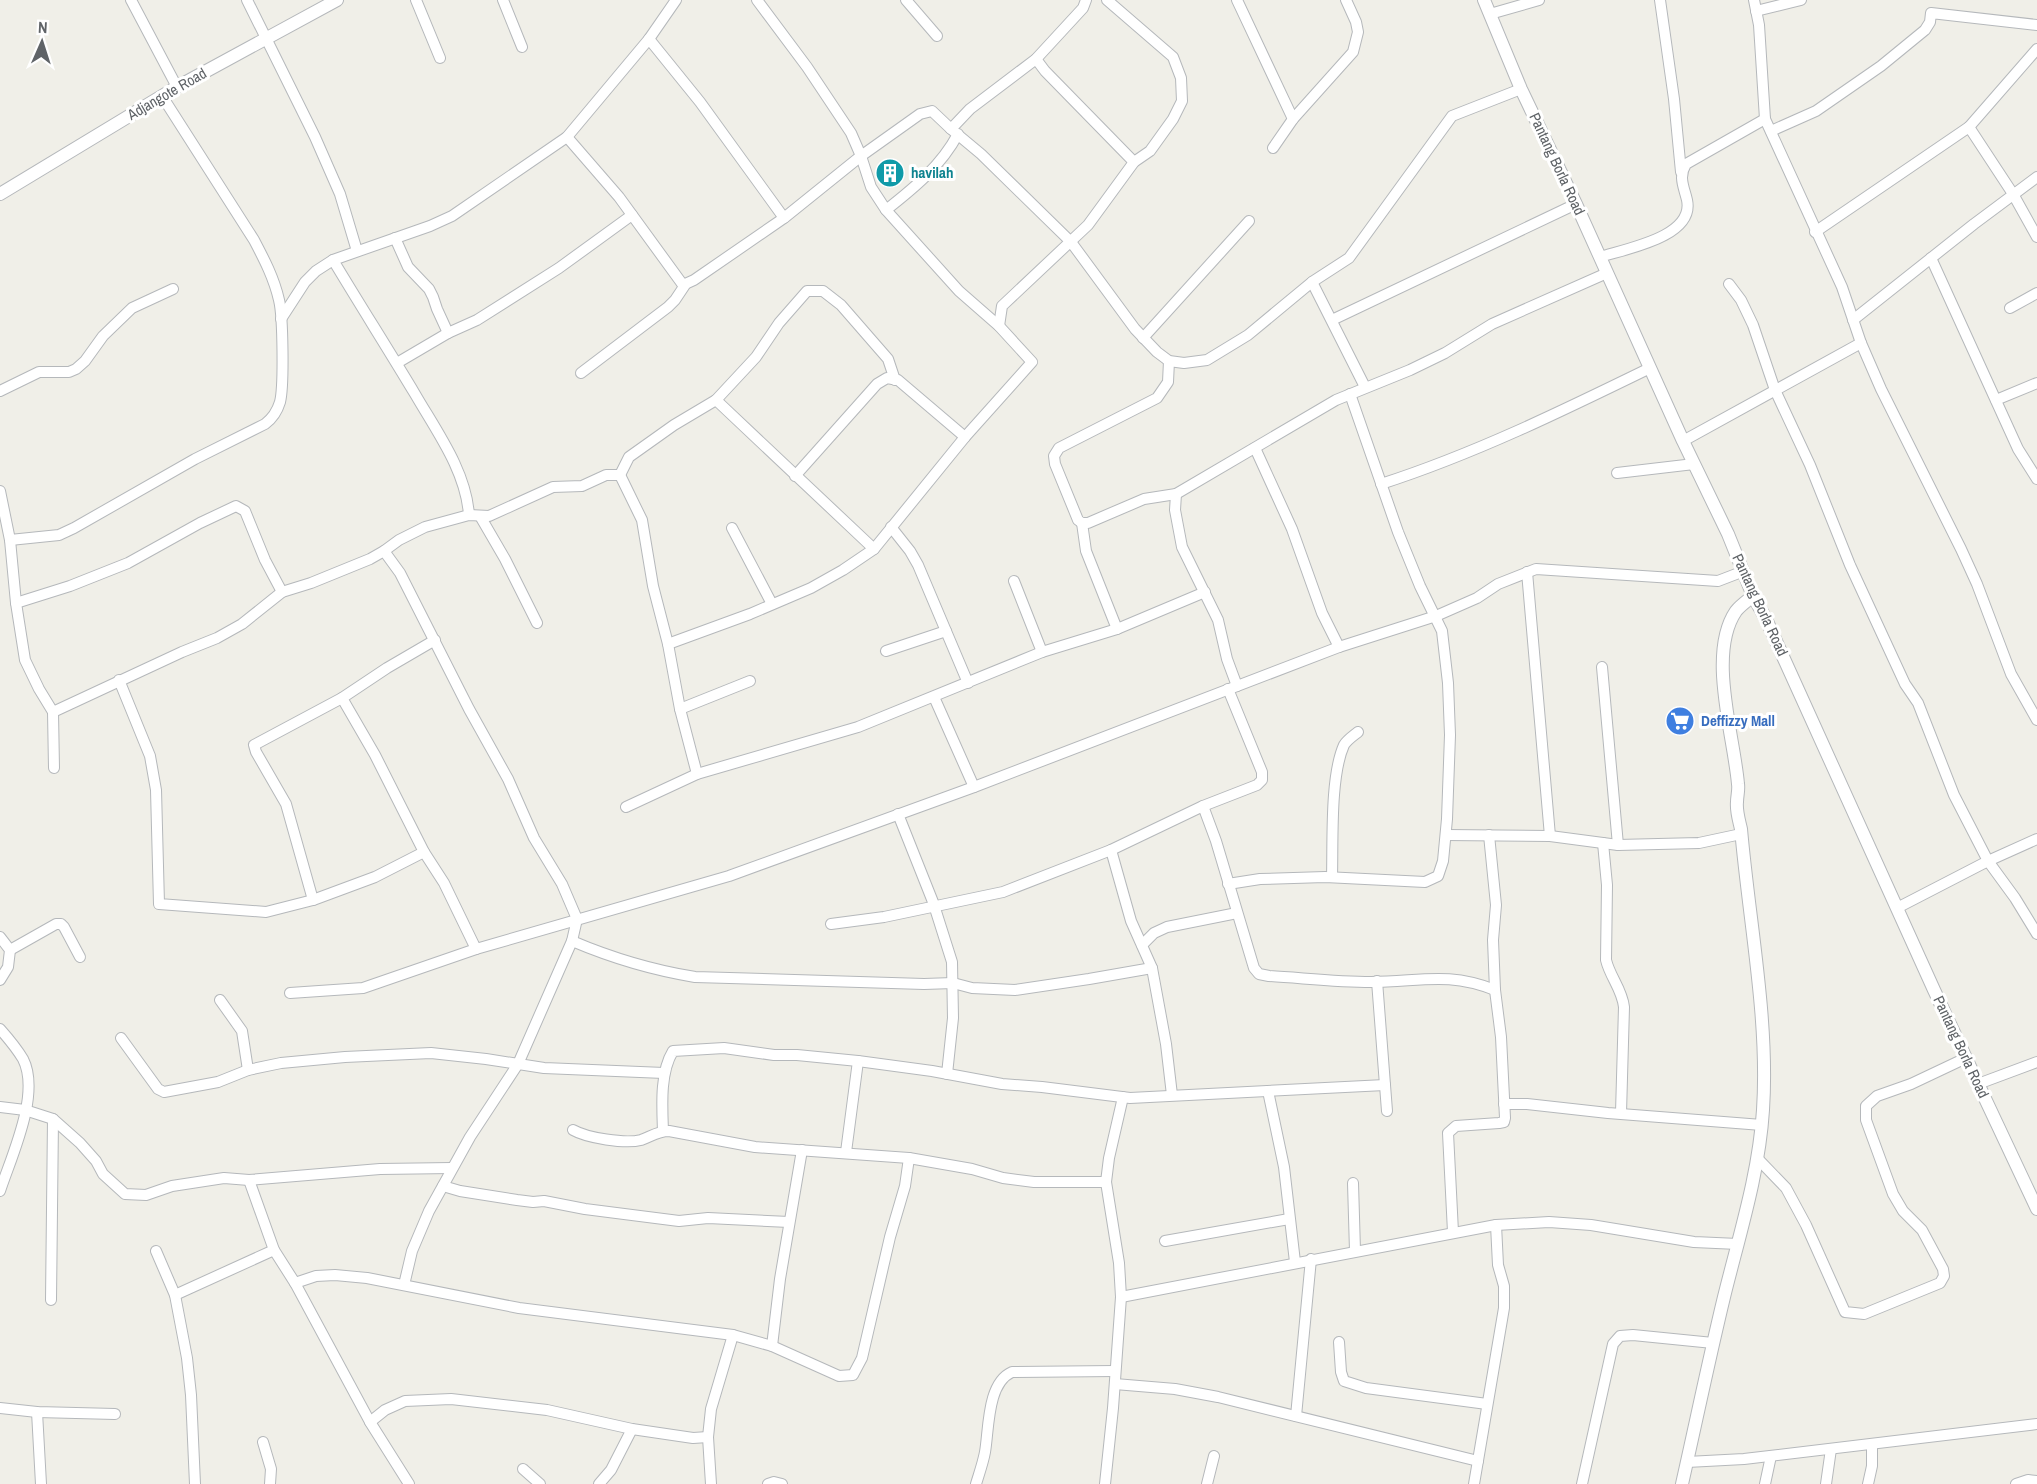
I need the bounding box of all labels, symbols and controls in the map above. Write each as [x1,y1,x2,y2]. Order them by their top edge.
north arrow [12,12,72,72]
text: N [37,16,48,38]
street label: Adjangote Road [122,62,210,125]
street label: Pantang Borla Road [1525,109,1590,218]
building icon: havilah [874,157,906,189]
place label: havilah [911,162,953,183]
street label: Pantang Borla Road [1728,550,1793,659]
supermarket icon: Deffizzy Mall [1664,705,1696,737]
place label: Deffizzy Mall [1701,710,1775,731]
street label: Pantang Borla Road [1929,992,1994,1101]

